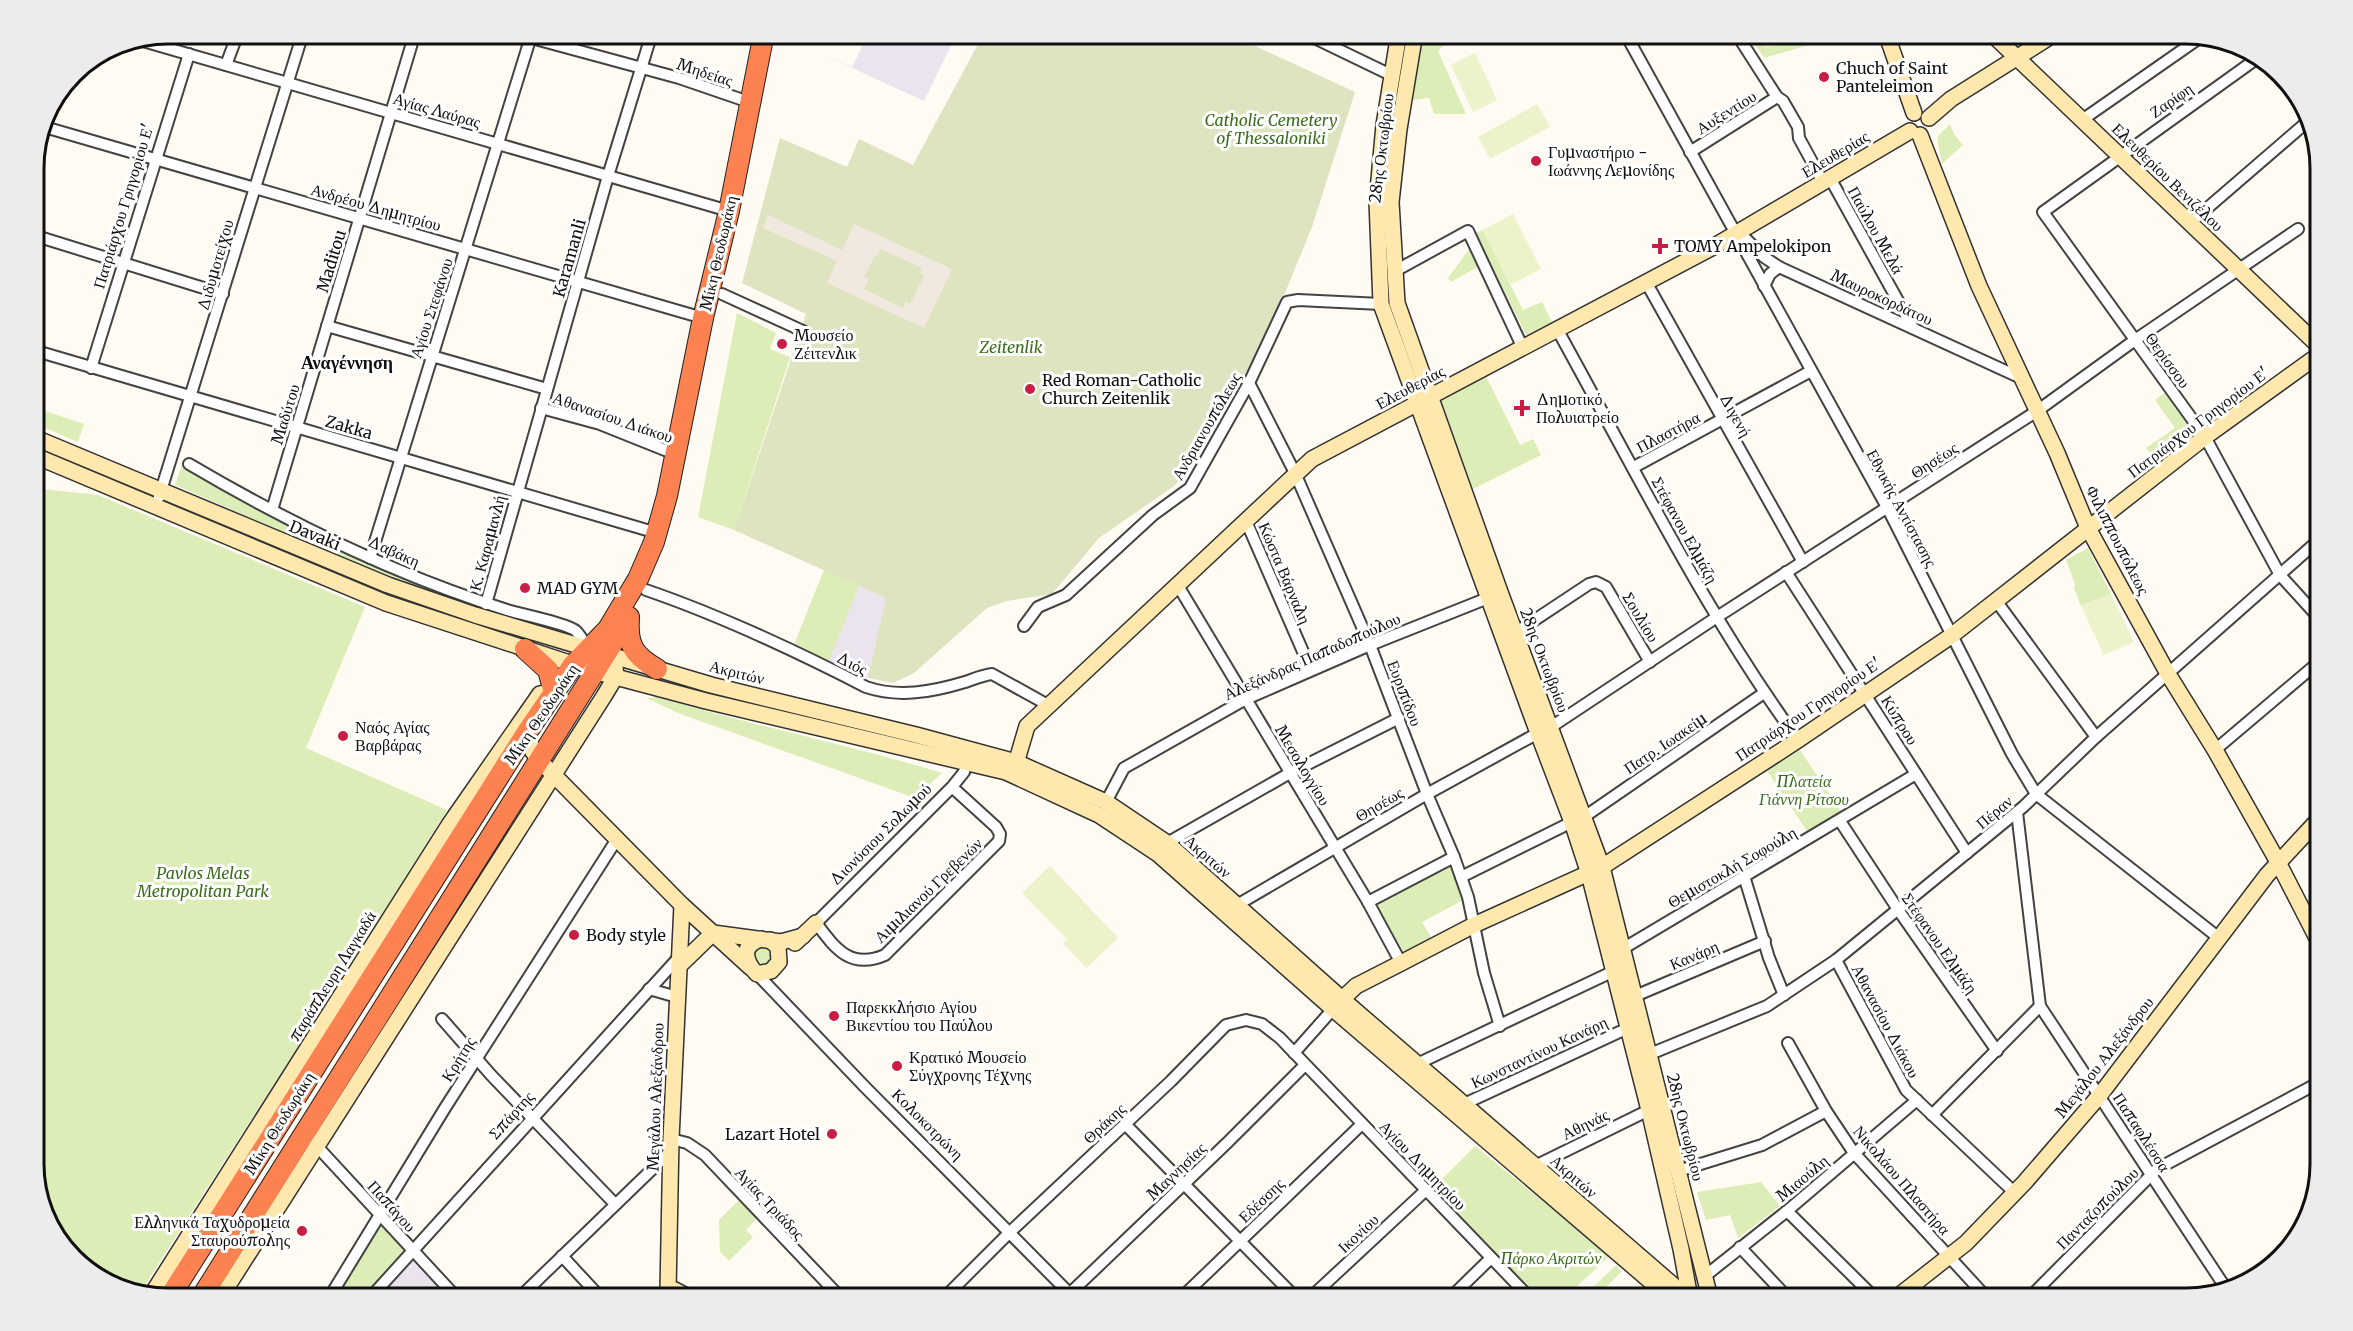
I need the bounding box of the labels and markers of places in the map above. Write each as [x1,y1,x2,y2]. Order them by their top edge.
place label: Chuch of Saint Panteleimon [1836,58,1949,96]
marker: Chuch of Saint Panteleimon [1817,70,1831,84]
place label: Γυμναστήριο - Ιωάννης Λεμονίδης [1548,142,1675,180]
marker: Γυμναστήριο - Ιωάννης Λεμονίδης [1529,154,1543,168]
place label: TOMY Ampelokipon [1674,236,1832,256]
marker: TOMY Ampelokipon [1651,237,1669,255]
place label: Μουσείο Ζέιτενλικ [794,325,857,363]
marker: Μουσείο Ζέιτενλικ [775,337,789,351]
place label: Red Roman-Catholic Church Zeitenlik [1042,370,1201,408]
marker: Red Roman-Catholic Church Zeitenlik [1023,382,1037,396]
place label: Δημοτικό Πολυιατρείο [1536,389,1619,427]
marker: Δημοτικό Πολυιατρείο [1513,399,1531,417]
place label: MAD GYM [537,578,618,598]
marker: MAD GYM [518,581,532,595]
place label: Ναός Αγίας Βαρβάρας [355,717,430,755]
marker: Ναός Αγίας Βαρβάρας [336,729,350,743]
place label: Body style [586,925,666,945]
marker: Body style [567,928,581,942]
place label: Παρεκκλήσιο Αγίου Βικεντίου του Παύλου [846,997,993,1035]
marker: Παρεκκλήσιο Αγίου Βικεντίου του Παύλου [827,1009,841,1023]
place label: Κρατικό Μουσείο Σύγχρονης Τέχνης [909,1047,1032,1085]
marker: Κρατικό Μουσείο Σύγχρονης Τέχνης [890,1059,904,1073]
place label: Lazart Hotel [725,1124,820,1144]
marker: Lazart Hotel [825,1127,839,1141]
place label: Ελληνικά Ταχυδρομεία Σταυρούπολης [134,1212,291,1250]
marker: Ελληνικά Ταχυδρομεία Σταυρούπολης [295,1224,309,1238]

